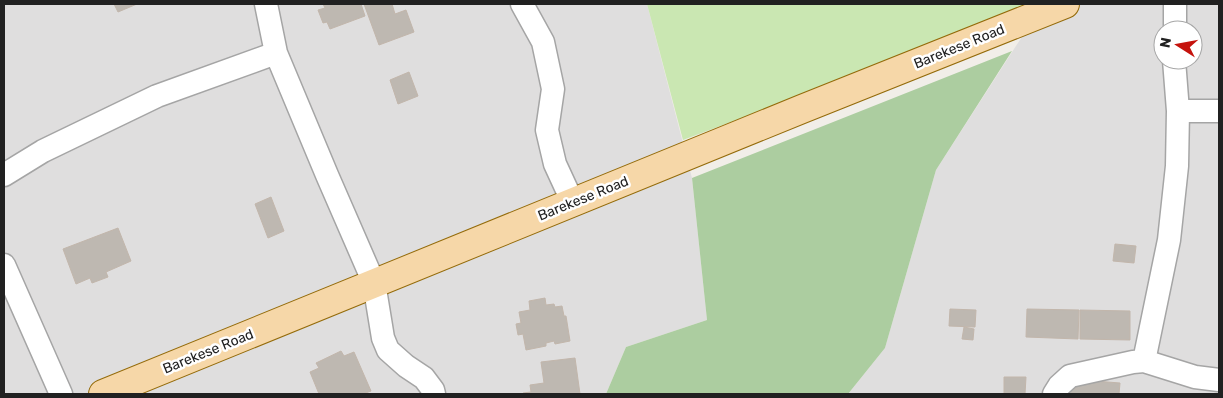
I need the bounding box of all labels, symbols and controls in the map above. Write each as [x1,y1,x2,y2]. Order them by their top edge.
north arrow [1153,20,1203,70]
street label: Barekese Road [911,21,1007,72]
text: N [1156,36,1175,49]
street label: Barekese Road [535,173,631,224]
street label: Barekese Road [160,326,256,377]

